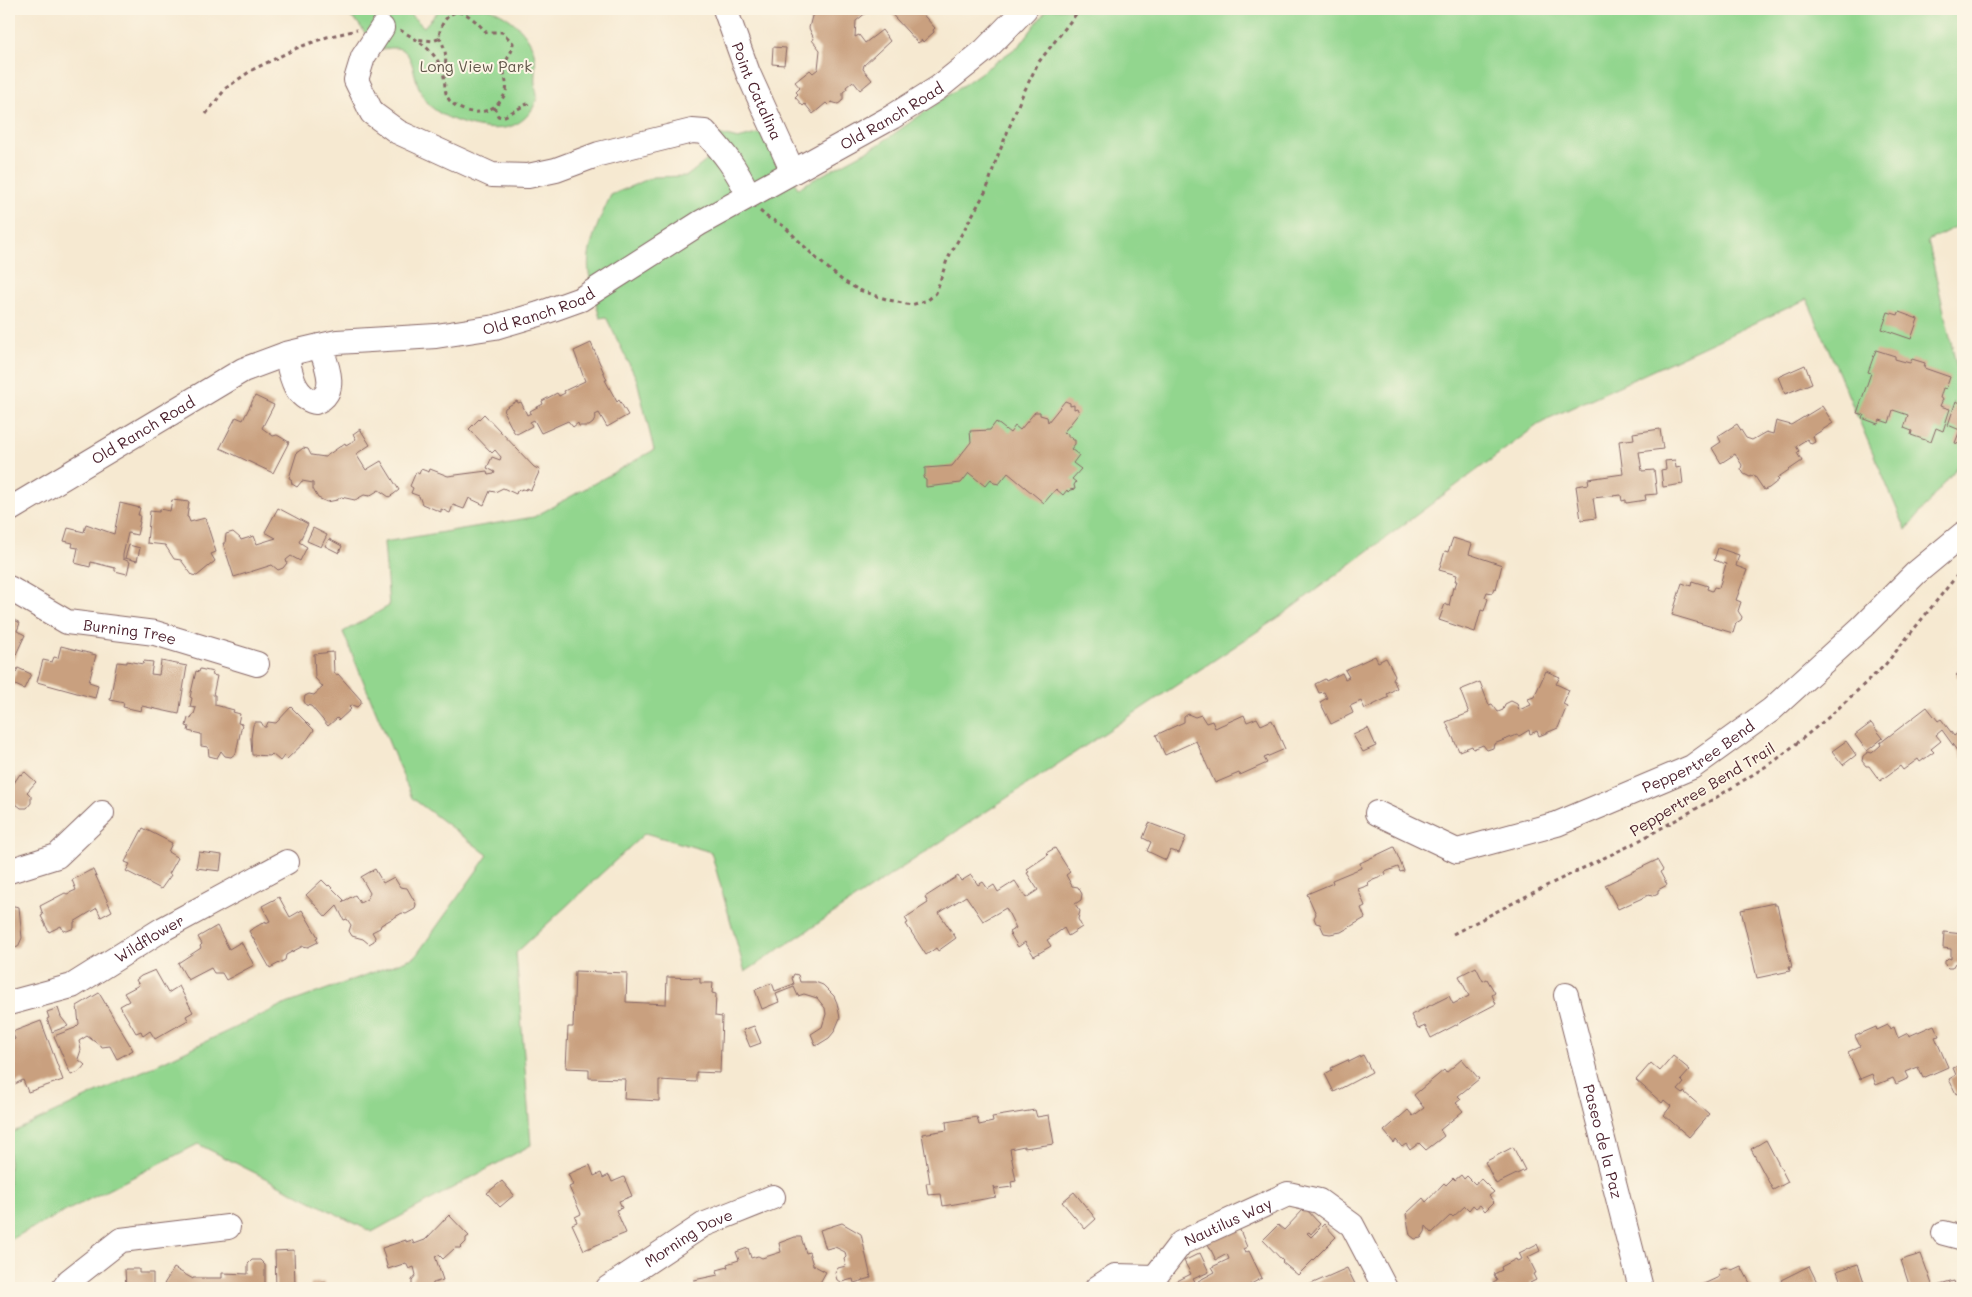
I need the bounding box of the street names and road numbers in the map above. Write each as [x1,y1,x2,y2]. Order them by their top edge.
street label: Point Catalina [728,39,787,143]
street label: Old Ranch Road [836,77,947,154]
street label: Old Ranch Road [481,283,598,339]
street label: Old Ranch Road [88,391,198,468]
street label: Burning Tree [82,614,179,649]
street label: Peppertree Bend [1639,715,1758,797]
street label: Peppertree Bend Trail [1626,738,1778,840]
street label: Wildflower [111,910,187,967]
street label: Paseo de la Paz [1579,1082,1628,1201]
street label: Nautilus Way [1181,1193,1275,1250]
street label: Morning Dove [640,1204,735,1271]

